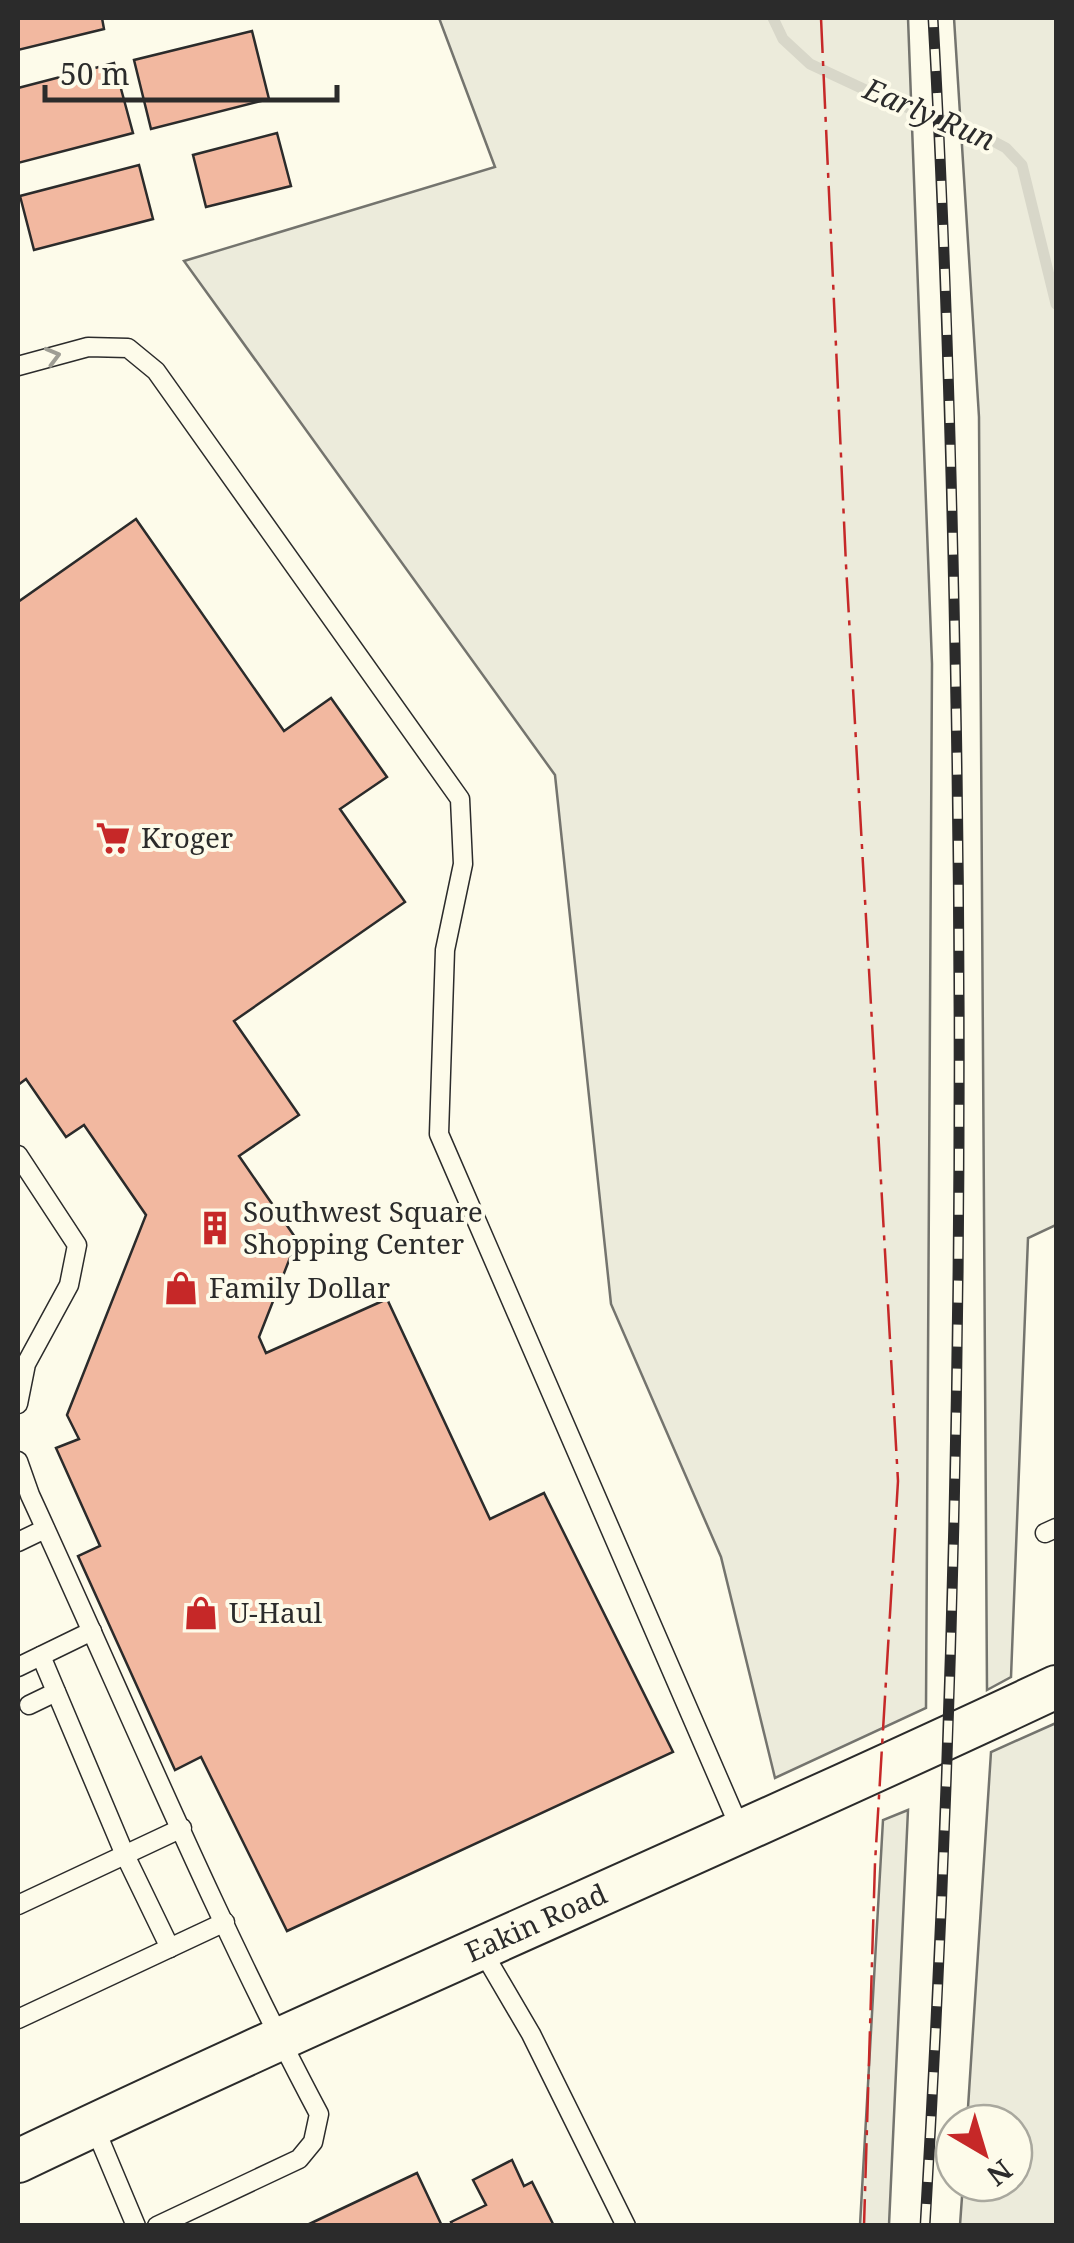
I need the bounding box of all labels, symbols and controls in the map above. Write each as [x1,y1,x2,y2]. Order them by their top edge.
scale bar [45,40,338,102]
text: 50 m [60,53,130,94]
water label: Early Run [857,67,1001,160]
one-way arrow [44,347,61,368]
place label: Kroger [141,818,233,856]
supermarket icon: Kroger [94,819,132,857]
place label: Southwest Square Shopping Center [243,1192,483,1262]
building icon: Southwest Square Shopping Center [196,1209,234,1247]
place label: Family Dollar [209,1268,390,1306]
shop icon: Family Dollar [162,1269,200,1307]
place label: U-Haul [229,1593,323,1631]
shop icon: U-Haul [182,1594,220,1632]
street label: Eakin Road [459,1874,612,1970]
north arrow [934,2103,1034,2203]
text: N [980,2152,1020,2195]

